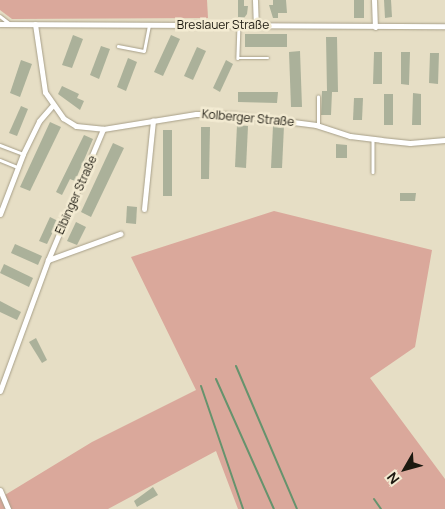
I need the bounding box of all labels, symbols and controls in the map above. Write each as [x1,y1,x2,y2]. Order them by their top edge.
street label: Breslauer Straße [177,18,269,32]
street label: Kolberger Straße [201,107,295,129]
street label: Elbinger Straße [52,153,100,237]
north arrow [380,444,430,494]
text: N [382,469,403,488]

